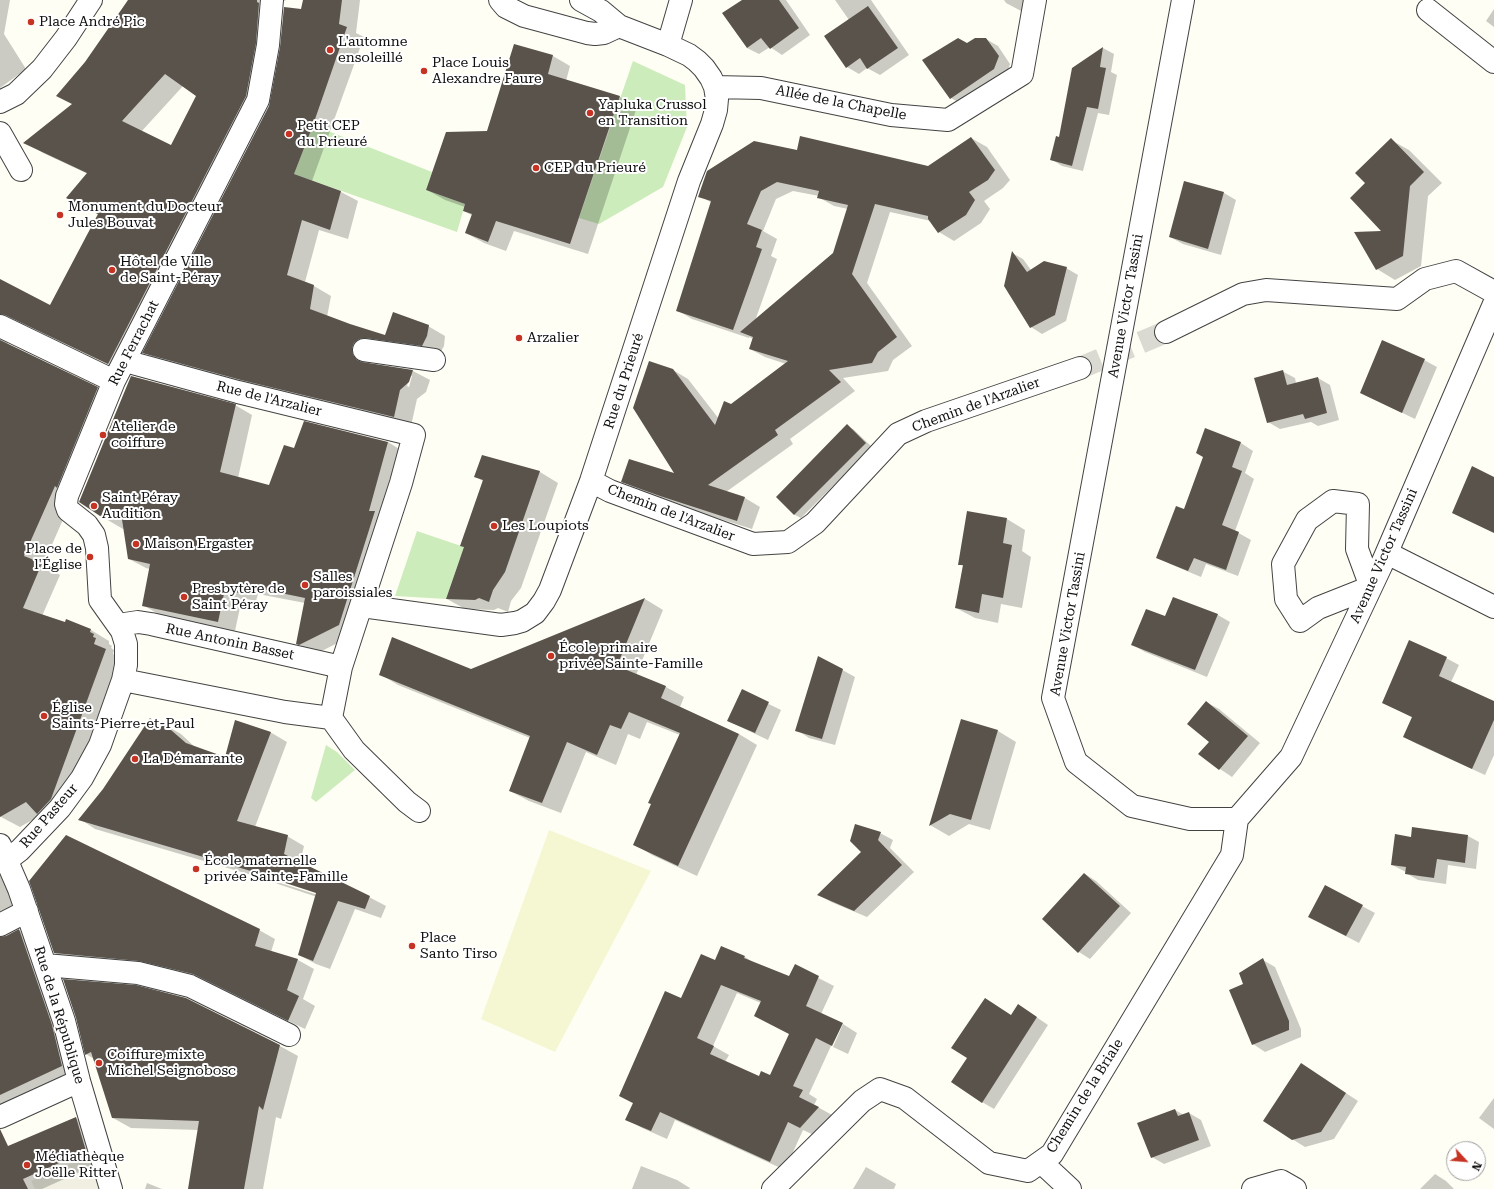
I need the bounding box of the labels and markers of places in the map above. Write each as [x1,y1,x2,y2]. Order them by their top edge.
place label: Place André Pic [39,14,145,30]
marker: Place André Pic [26,17,36,27]
place label: L'automne ensoleillé [338,34,407,66]
marker: L'automne ensoleillé [325,45,335,55]
place label: Place Louis Alexandre Faure [432,55,542,88]
marker: Place Louis Alexandre Faure [419,66,429,76]
place label: Yapluka Crussol en Transition [598,97,707,130]
marker: Yapluka Crussol en Transition [585,108,595,118]
place label: Petit CEP du Prieuré [297,118,367,150]
marker: Petit CEP du Prieuré [284,129,294,139]
place label: CEP du Prieuré [544,160,646,176]
marker: CEP du Prieuré [531,163,541,173]
place label: Monument du Docteur Jules Bouvat [68,199,221,232]
marker: Monument du Docteur Jules Bouvat [55,210,65,220]
place label: Hôtel de Ville de Saint-Péray [120,254,219,286]
marker: Hôtel de Ville de Saint-Péray [107,265,117,275]
place label: Arzalier [527,330,579,346]
marker: Arzalier [514,333,524,343]
place label: Atelier de coiffure [111,419,176,452]
marker: Atelier de coiffure [98,430,108,440]
place label: Saint Péray Audition [102,490,178,522]
marker: Saint Péray Audition [89,501,99,511]
place label: Les Loupiots [502,518,589,534]
marker: Les Loupiots [489,521,499,531]
place label: Maison Ergaster [144,536,252,552]
marker: Maison Ergaster [131,539,141,549]
place label: Place de l'Église [26,541,82,574]
marker: Place de l'Église [85,552,95,562]
place label: Salles paroissiales [313,569,392,602]
marker: Salles paroissiales [300,580,310,590]
place label: Presbytère de Saint Péray [192,581,285,614]
marker: Presbytère de Saint Péray [179,592,189,602]
place label: École primaire privée Sainte-Famille [559,640,703,672]
marker: École primaire privée Sainte-Famille [546,651,556,661]
place label: Église Saints-Pierre-et-Paul [52,700,195,732]
marker: Église Saints-Pierre-et-Paul [39,711,49,721]
place label: La Démarrante [143,751,243,767]
marker: La Démarrante [130,754,140,764]
place label: École maternelle privée Sainte-Famille [204,853,348,886]
marker: École maternelle privée Sainte-Famille [191,864,201,874]
place label: Place Santo Tirso [420,930,497,962]
marker: Place Santo Tirso [407,941,417,951]
place label: Coiffure mixte Michel Seignobosc [107,1047,236,1080]
marker: Coiffure mixte Michel Seignobosc [94,1058,104,1068]
place label: Médiathèque Joëlle Ritter [35,1149,124,1182]
marker: Médiathèque Joëlle Ritter [22,1160,32,1170]

